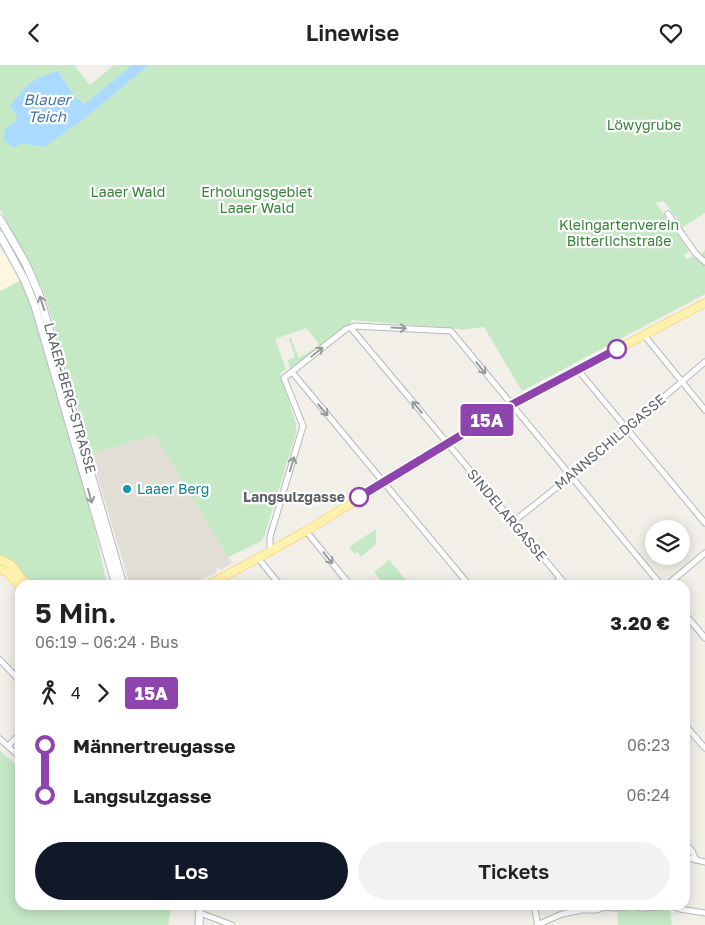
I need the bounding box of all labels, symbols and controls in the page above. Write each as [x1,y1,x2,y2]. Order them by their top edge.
icon: back [20,19,48,47]
text: Linewise [306,19,399,46]
icon: heart [657,19,685,47]
water label: Blauer Teich [24,90,73,125]
park label: Löwygrube [607,116,681,133]
park label: Laaer Wald [91,183,165,200]
park label: Erholungsgebiet Laaer Wald [201,183,313,216]
park label: Kleingartenverein Bitterlichstraße [559,216,679,249]
one-way arrow [37,295,46,311]
street label: LAAER-BERG-STRASSE [41,320,100,475]
one-way arrow [391,324,407,333]
unlabelled marker [607,339,627,359]
one-way arrow [310,347,323,358]
one-way arrow [476,361,487,374]
street label: MANNSCHILDGASSE [551,390,668,493]
one-way arrow [412,401,423,414]
one-way arrow [318,403,329,416]
line badge: 15A [458,404,516,436]
text: 15A [470,409,504,431]
one-way arrow [288,457,298,473]
street label: SINDELARGASSE [464,465,551,564]
place label: Laaer Berg [137,480,209,497]
marker: Laaer Berg [121,483,133,495]
one-way arrow [85,487,95,503]
marker: Langsulzgasse [349,487,369,507]
place label: Langsulzgasse [243,488,345,505]
map controls [645,520,690,565]
button: layers [645,520,690,565]
one-way arrow [322,551,333,564]
text: 5 Min. [35,596,117,629]
text: 3.20 € [610,611,670,634]
text: 06:19 – 06:24 · Bus [35,632,178,652]
icon: walk [35,679,63,707]
icon: forward [89,679,117,707]
text: 15A [135,682,168,704]
text: 4 [71,683,81,703]
text: Männertreugasse [73,734,235,757]
text: 06:23 [627,735,670,755]
text: Langsulzgasse [73,784,212,807]
text: 06:24 [627,785,670,805]
button: Los [35,842,348,900]
button: Tickets [358,842,670,900]

